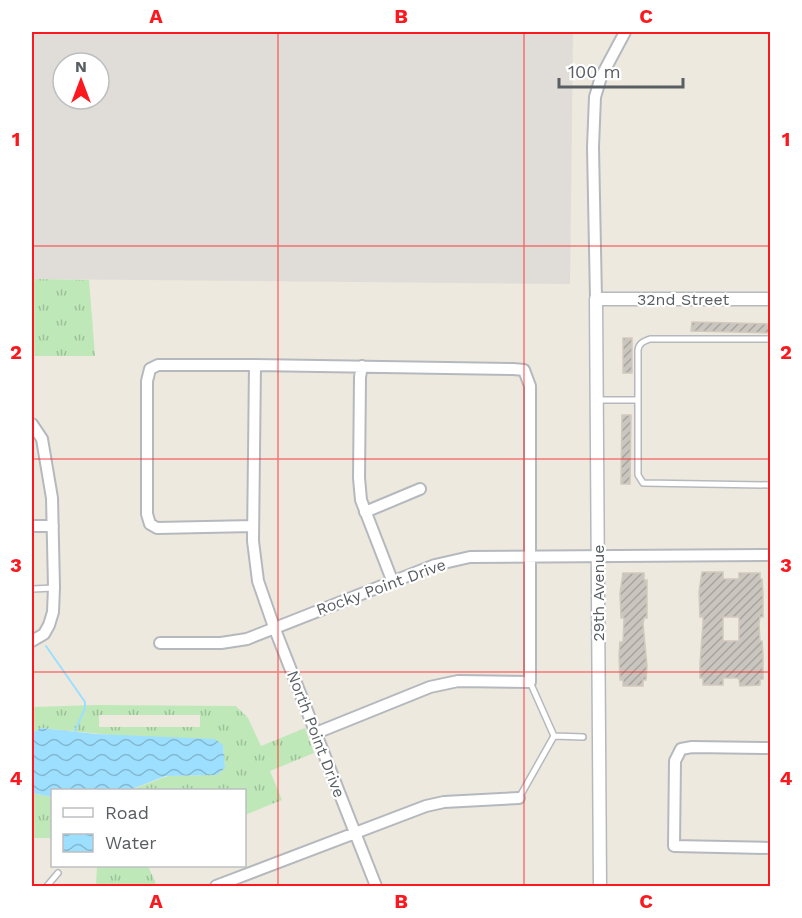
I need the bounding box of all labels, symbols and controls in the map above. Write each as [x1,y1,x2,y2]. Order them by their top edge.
text: A [149,4,163,28]
text: B [394,4,408,28]
text: C [639,4,653,28]
north arrow [51,51,111,111]
scale bar [559,51,684,89]
text: N [75,57,87,76]
text: 100 m [568,61,621,82]
text: 1 [12,127,20,151]
text: 1 [782,127,790,151]
street label: 32nd Street [637,290,729,309]
text: 2 [10,340,22,364]
text: 2 [780,340,792,364]
street label: 29th Avenue [589,544,608,642]
text: 3 [10,553,22,577]
text: 3 [780,553,792,577]
street label: Rocky Point Drive [314,555,448,619]
street label: North Point Drive [283,668,349,800]
text: 4 [10,766,23,790]
text: 4 [780,766,793,790]
legend [51,789,246,867]
text: Road [105,802,149,823]
text: Water [105,832,157,853]
text: A [149,889,163,913]
text: B [394,889,408,913]
text: C [639,889,653,913]

